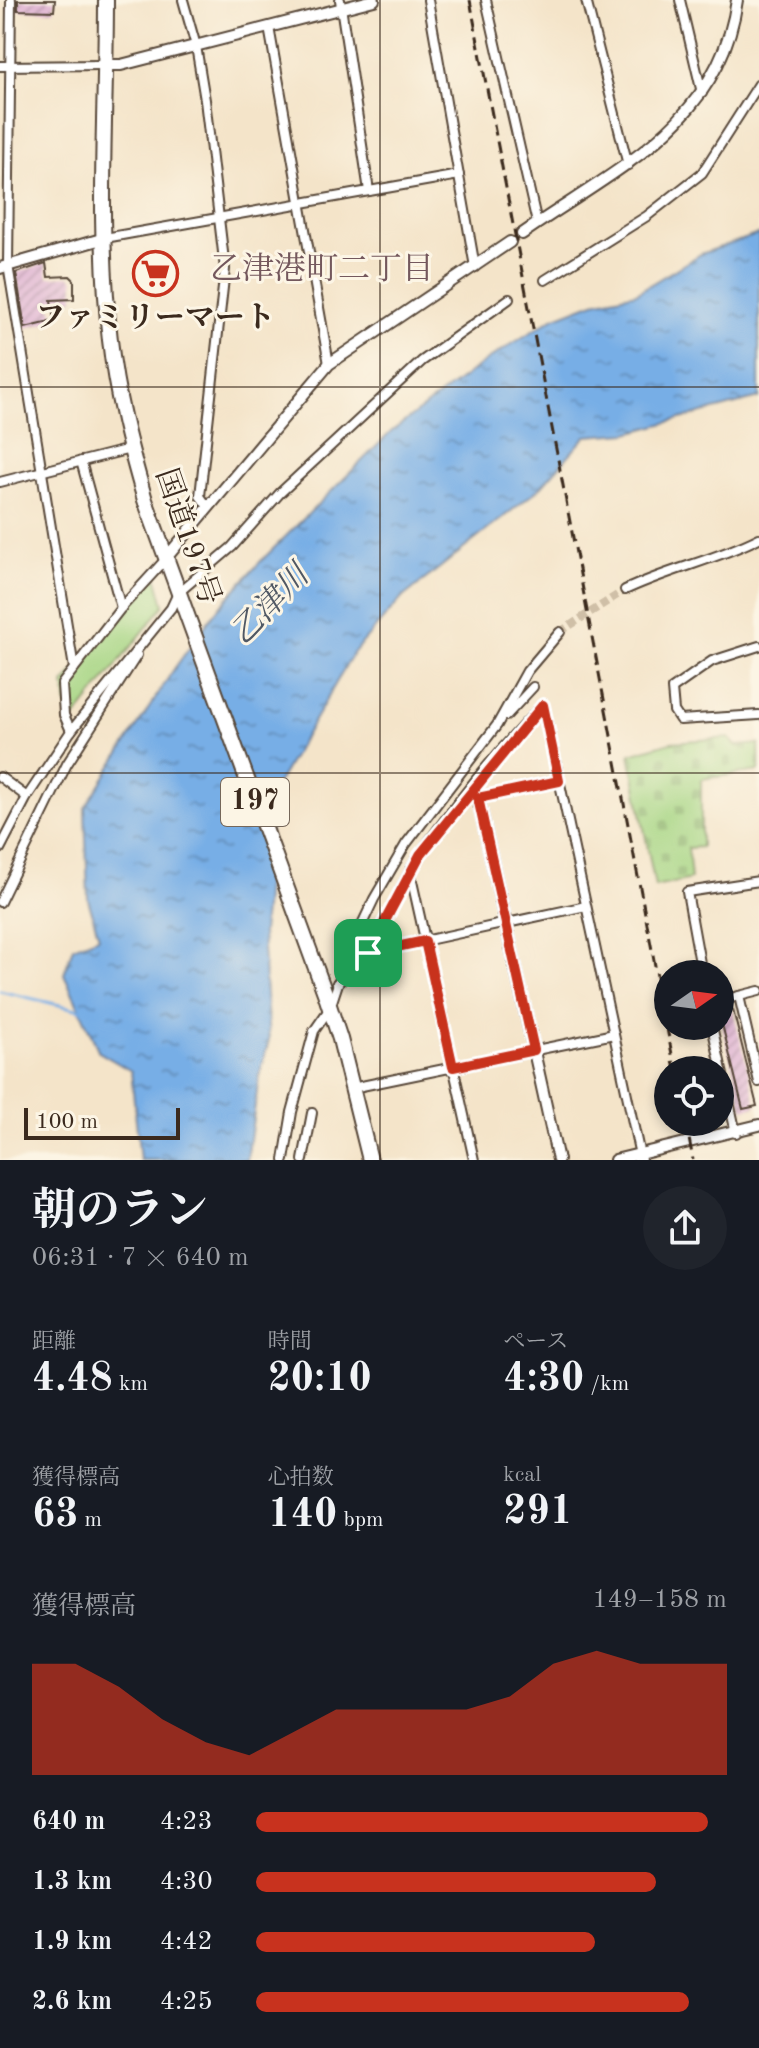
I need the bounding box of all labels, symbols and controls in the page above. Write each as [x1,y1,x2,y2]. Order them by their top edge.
supermarket icon: ファミリーマート [131,249,179,297]
district label: 乙津港町二丁目 [210,252,434,287]
place label: ファミリーマート [35,303,275,334]
street label: 国道197号 [150,464,227,609]
water label: 乙津川 [224,556,318,652]
road number: 197 [221,778,289,826]
pin [334,919,402,987]
icon: arrive [346,931,390,975]
north arrow [654,960,734,1040]
map controls [654,960,734,1136]
button: locate [654,1056,734,1136]
scale bar [24,1104,180,1140]
text: 100 m [36,1111,98,1133]
button: share [643,1186,727,1270]
text: 朝のラン [32,1190,208,1234]
text: 06:31 · 7 × 640 m [32,1245,249,1271]
text: 距離 [32,1331,76,1353]
text: 時間 [268,1331,312,1353]
text: ペース [503,1331,568,1353]
text: 4.48 [32,1360,113,1400]
text: 20:10 [268,1360,372,1400]
text: 4:30 [503,1360,584,1400]
text: km [113,1373,148,1395]
text: /km [584,1373,629,1395]
text: kcal [503,1464,541,1486]
text: 獲得標高 [32,1467,120,1489]
text: 心拍数 [268,1467,334,1489]
text: 291 [503,1493,573,1533]
text: 63 [32,1496,78,1536]
text: 140 [268,1496,337,1536]
text: m [78,1509,102,1531]
text: bpm [337,1509,384,1531]
text: 149–158 m [592,1587,727,1613]
text: 獲得標高 [32,1594,136,1620]
text: 640 m [32,1809,105,1835]
text: 4:23 [160,1809,213,1835]
text: 1.3 km [32,1869,112,1895]
text: 4:30 [160,1869,213,1895]
text: 1.9 km [32,1929,112,1955]
text: 4:42 [160,1929,213,1955]
text: 2.6 km [32,1989,112,2015]
text: 4:25 [160,1989,213,2015]

